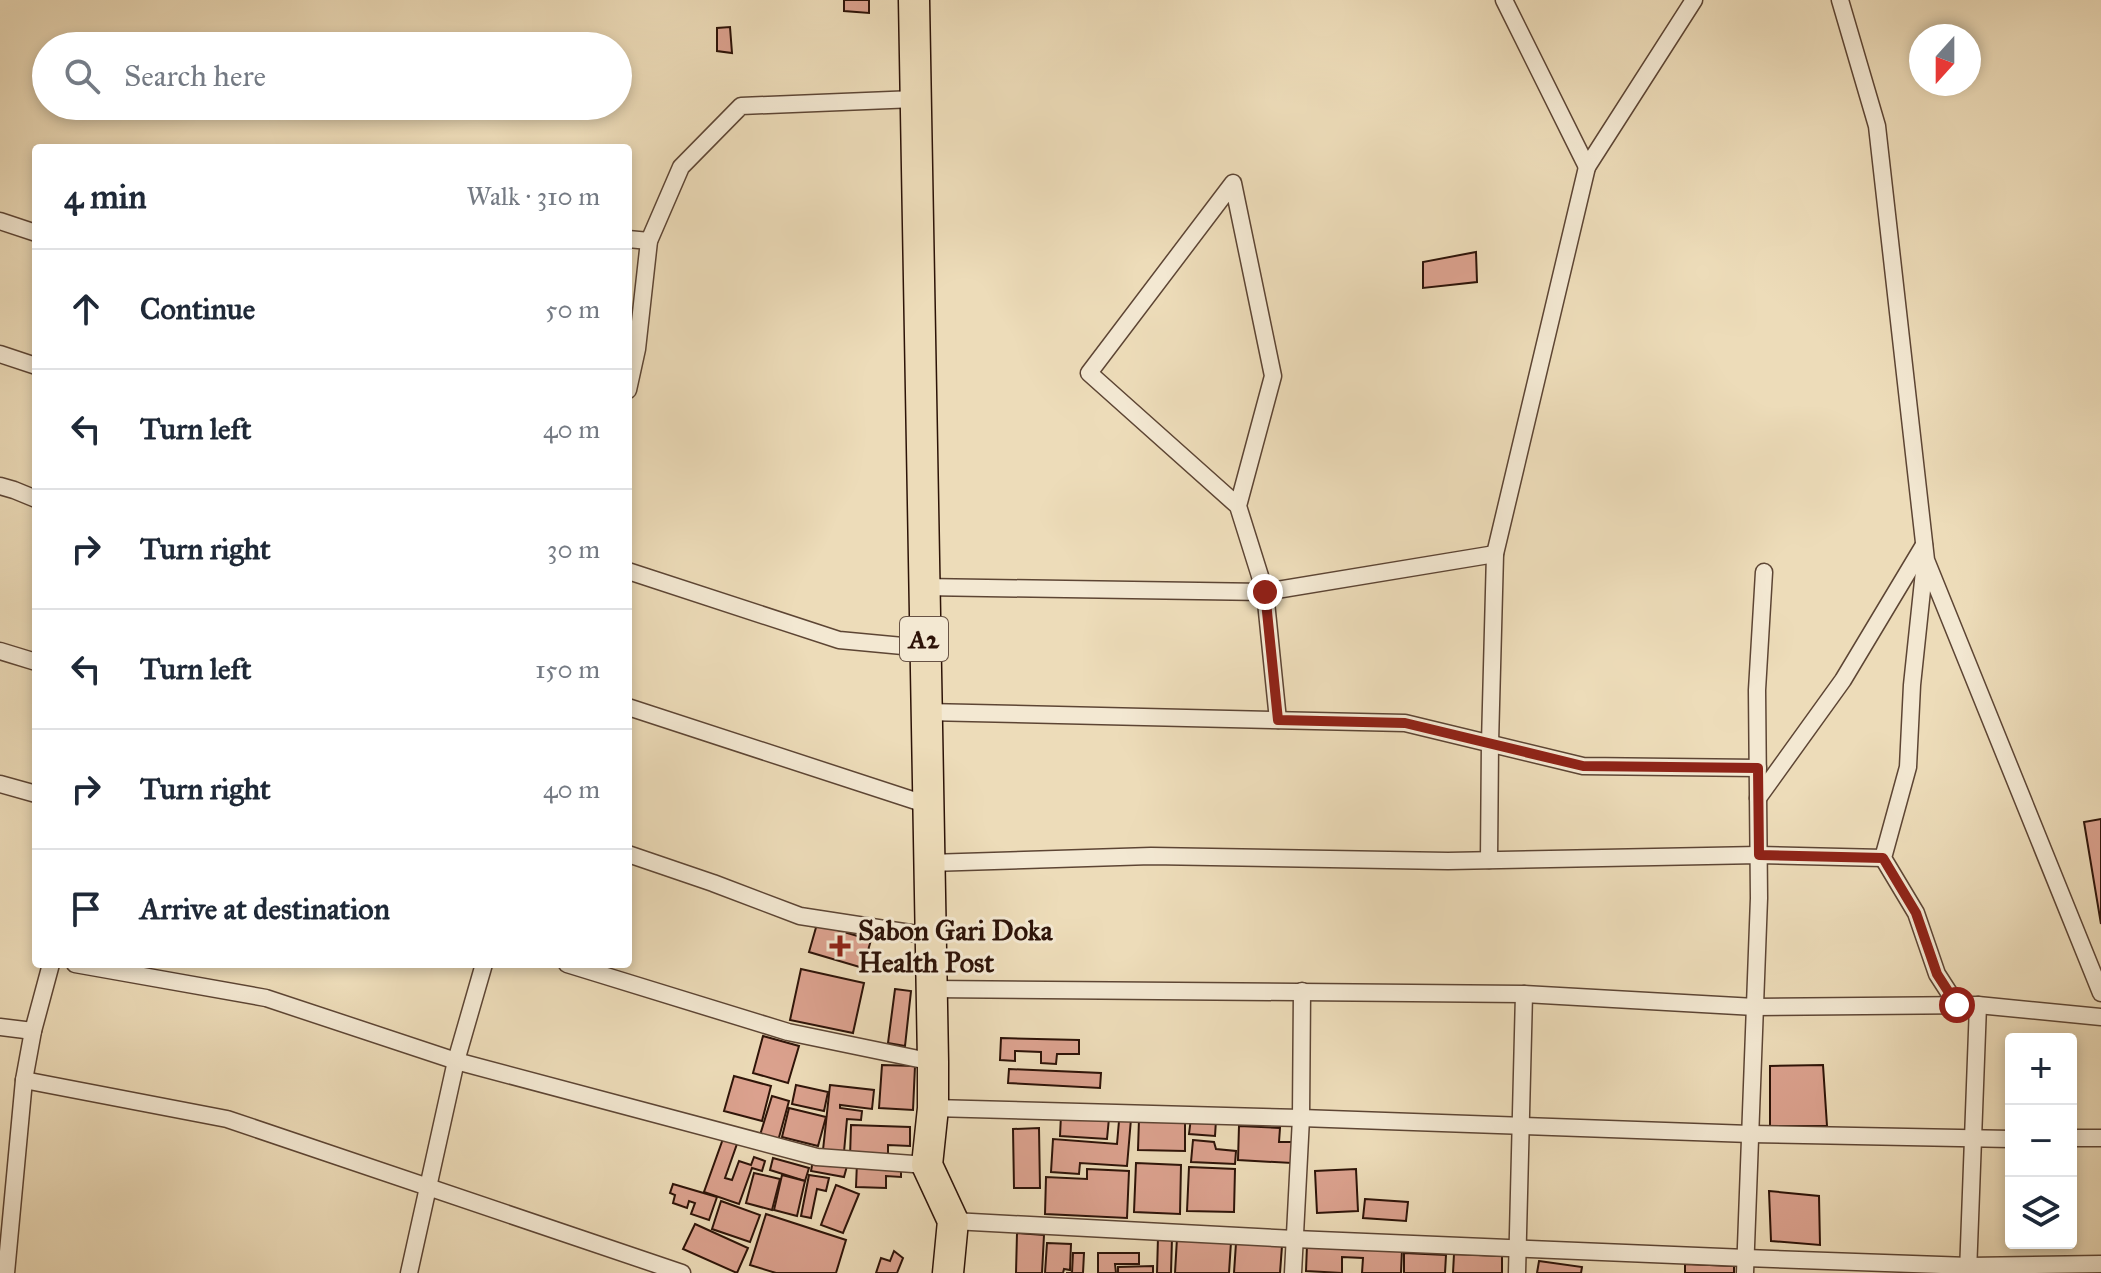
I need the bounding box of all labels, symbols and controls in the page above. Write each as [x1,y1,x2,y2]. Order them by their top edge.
north arrow [1909,24,1981,96]
search box [32,32,632,120]
icon: search [60,54,104,98]
text: Search here [124,58,266,94]
text: 4 min [64,176,147,217]
text: Walk · 310 m [466,180,600,212]
icon: ahead [64,287,108,331]
text: Continue [140,291,255,327]
text: 50 m [545,293,600,325]
icon: left [64,407,108,451]
text: Turn left [140,411,251,447]
text: 40 m [543,413,600,445]
icon: right [64,527,108,571]
text: Turn right [140,531,271,567]
text: 30 m [547,533,600,565]
route end [1247,574,1283,610]
road number: A2 [900,617,948,661]
icon: left [64,647,108,691]
text: Turn left [140,651,251,687]
text: 150 m [535,653,600,685]
icon: right [64,767,108,811]
text: Turn right [140,771,271,807]
text: 40 m [543,773,600,805]
icon: arrive [64,887,108,931]
text: Arrive at destination [140,891,390,927]
place label: Sabon Gari Doka Health Post [858,913,1054,980]
marker: Sabon Gari Doka Health Post [829,935,851,957]
route start [1939,987,1975,1023]
map controls [2005,1033,2077,1249]
button: + [2005,1033,2077,1105]
button: − [2005,1105,2077,1177]
button: layers [2005,1177,2077,1249]

